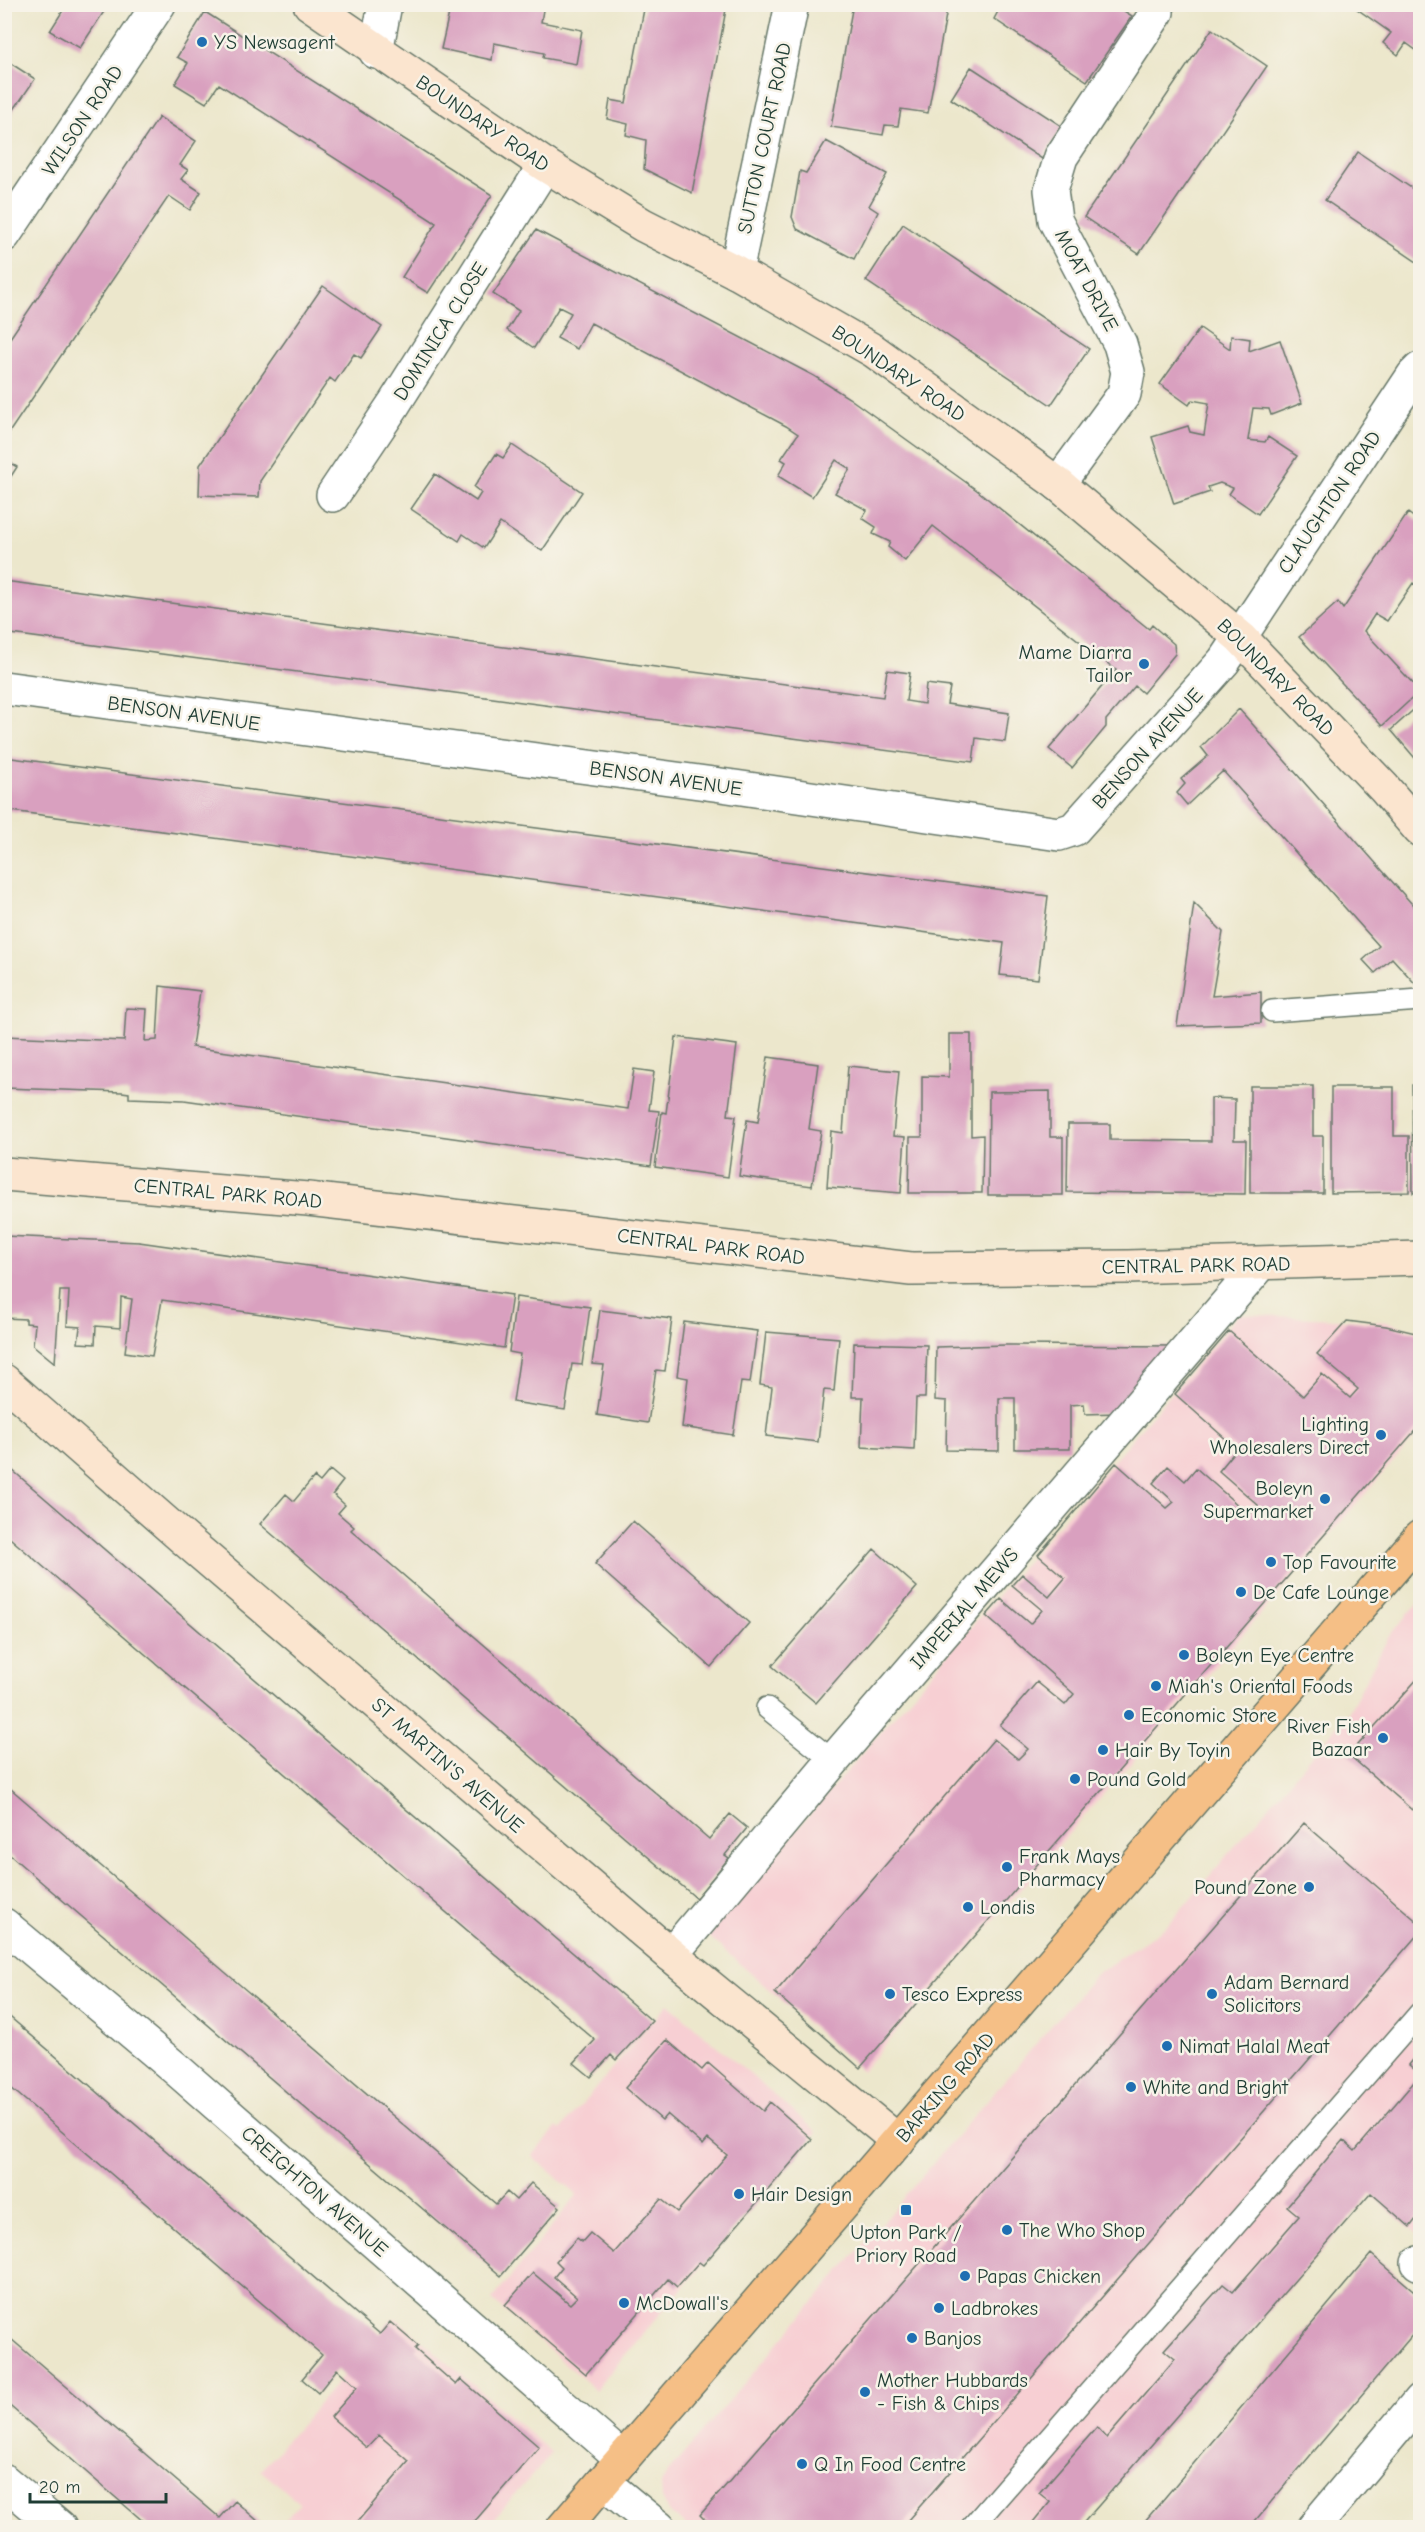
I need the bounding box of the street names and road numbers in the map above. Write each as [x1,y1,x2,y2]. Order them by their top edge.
street label: SUTTON COURT ROAD [733,40,796,236]
street label: WILSON ROAD [37,61,128,180]
street label: BOUNDARY ROAD [412,70,554,177]
street label: MOAT DRIVE [1050,225,1123,335]
street label: DOMINICA CLOSE [389,258,492,405]
street label: BOUNDARY ROAD [828,320,970,427]
street label: CLAUGHTON ROAD [1273,426,1386,578]
street label: BOUNDARY ROAD [1212,614,1339,741]
street label: BENSON AVENUE [1087,683,1207,813]
street label: BENSON AVENUE [106,691,262,736]
street label: BENSON AVENUE [588,756,744,801]
street label: CENTRAL PARK ROAD [133,1174,323,1213]
street label: CENTRAL PARK ROAD [616,1224,806,1269]
street label: CENTRAL PARK ROAD [1101,1252,1291,1279]
street label: IMPERIAL MEWS [905,1543,1023,1674]
street label: ST MARTIN'S AVENUE [367,1693,528,1838]
street label: BARKING ROAD [891,2028,999,2147]
street label: CREIGHTON AVENUE [237,2121,393,2261]

